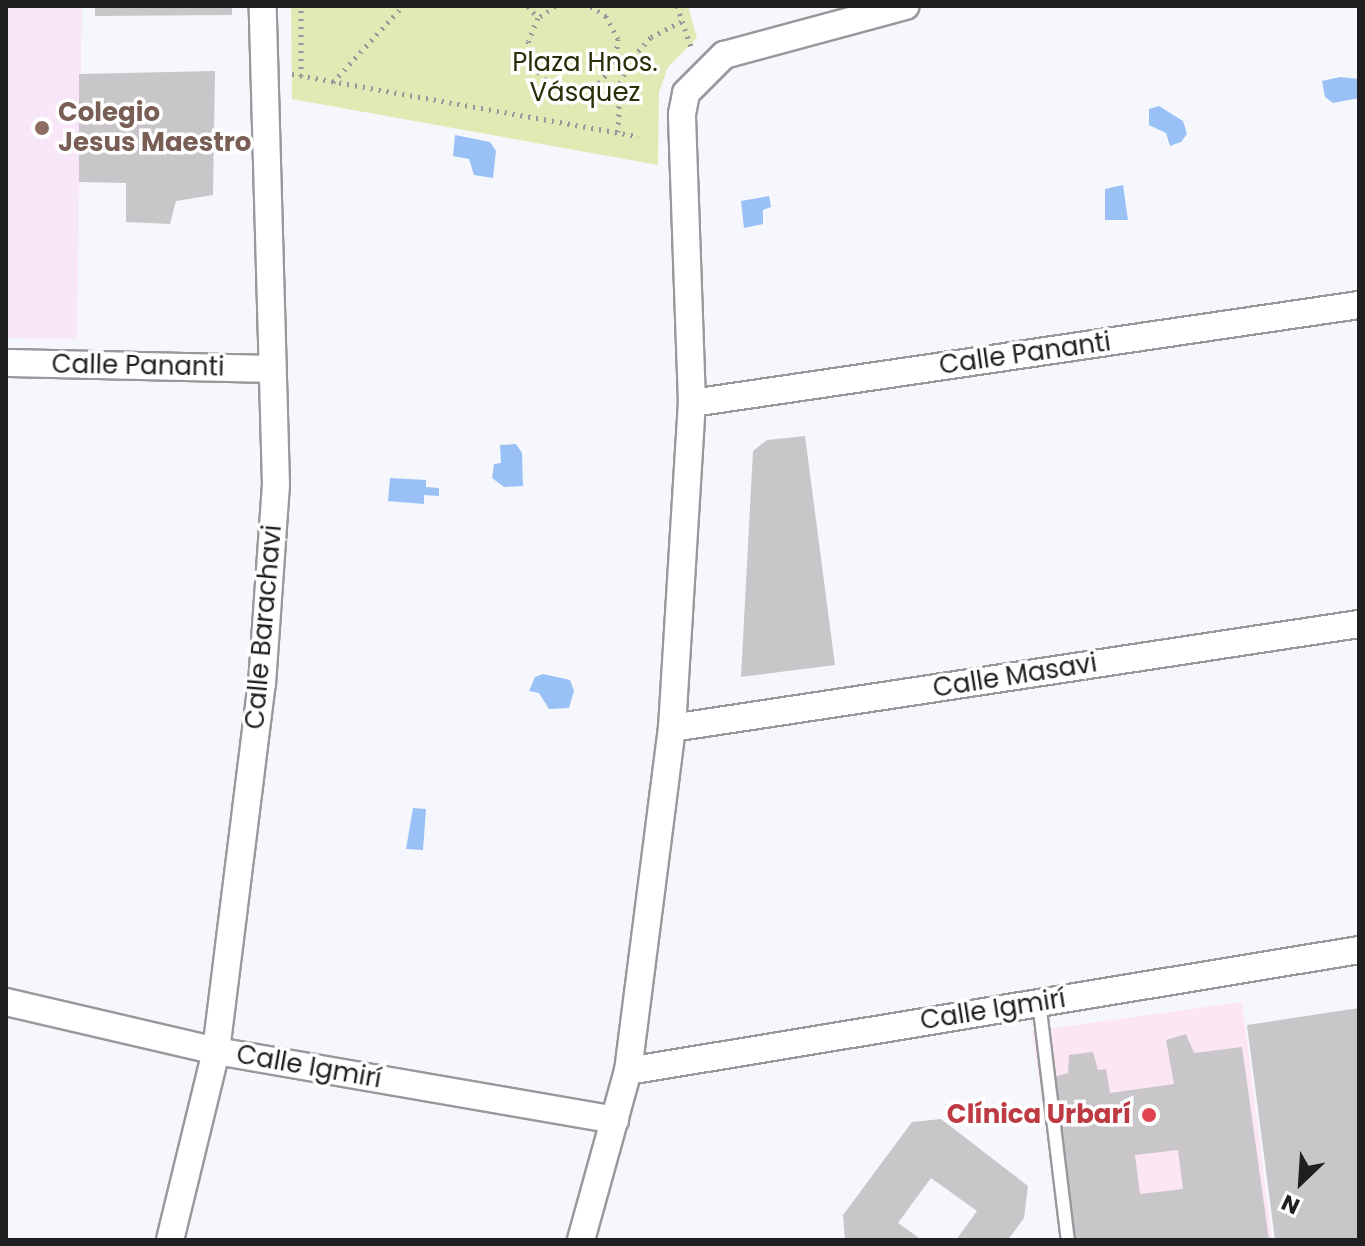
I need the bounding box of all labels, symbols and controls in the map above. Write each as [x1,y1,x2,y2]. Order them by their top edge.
park label: Plaza Hnos. Vásquez [512,47,658,108]
place label: Colegio Jesus Maestro [58,97,251,158]
marker: Colegio Jesus Maestro [33,119,51,137]
street label: Calle Pananti [937,327,1113,381]
street label: Calle Pananti [51,349,225,383]
street label: Calle Barachavi [240,523,288,731]
street label: Calle Masavi [931,648,1099,704]
street label: Calle Igmirí [918,983,1068,1037]
street label: Calle Igmirí [234,1039,384,1095]
place label: Clínica Urbarí [947,1099,1131,1131]
marker: Clínica Urbarí [1138,1104,1160,1126]
north arrow [1261,1142,1341,1222]
text: N [1277,1187,1305,1222]

